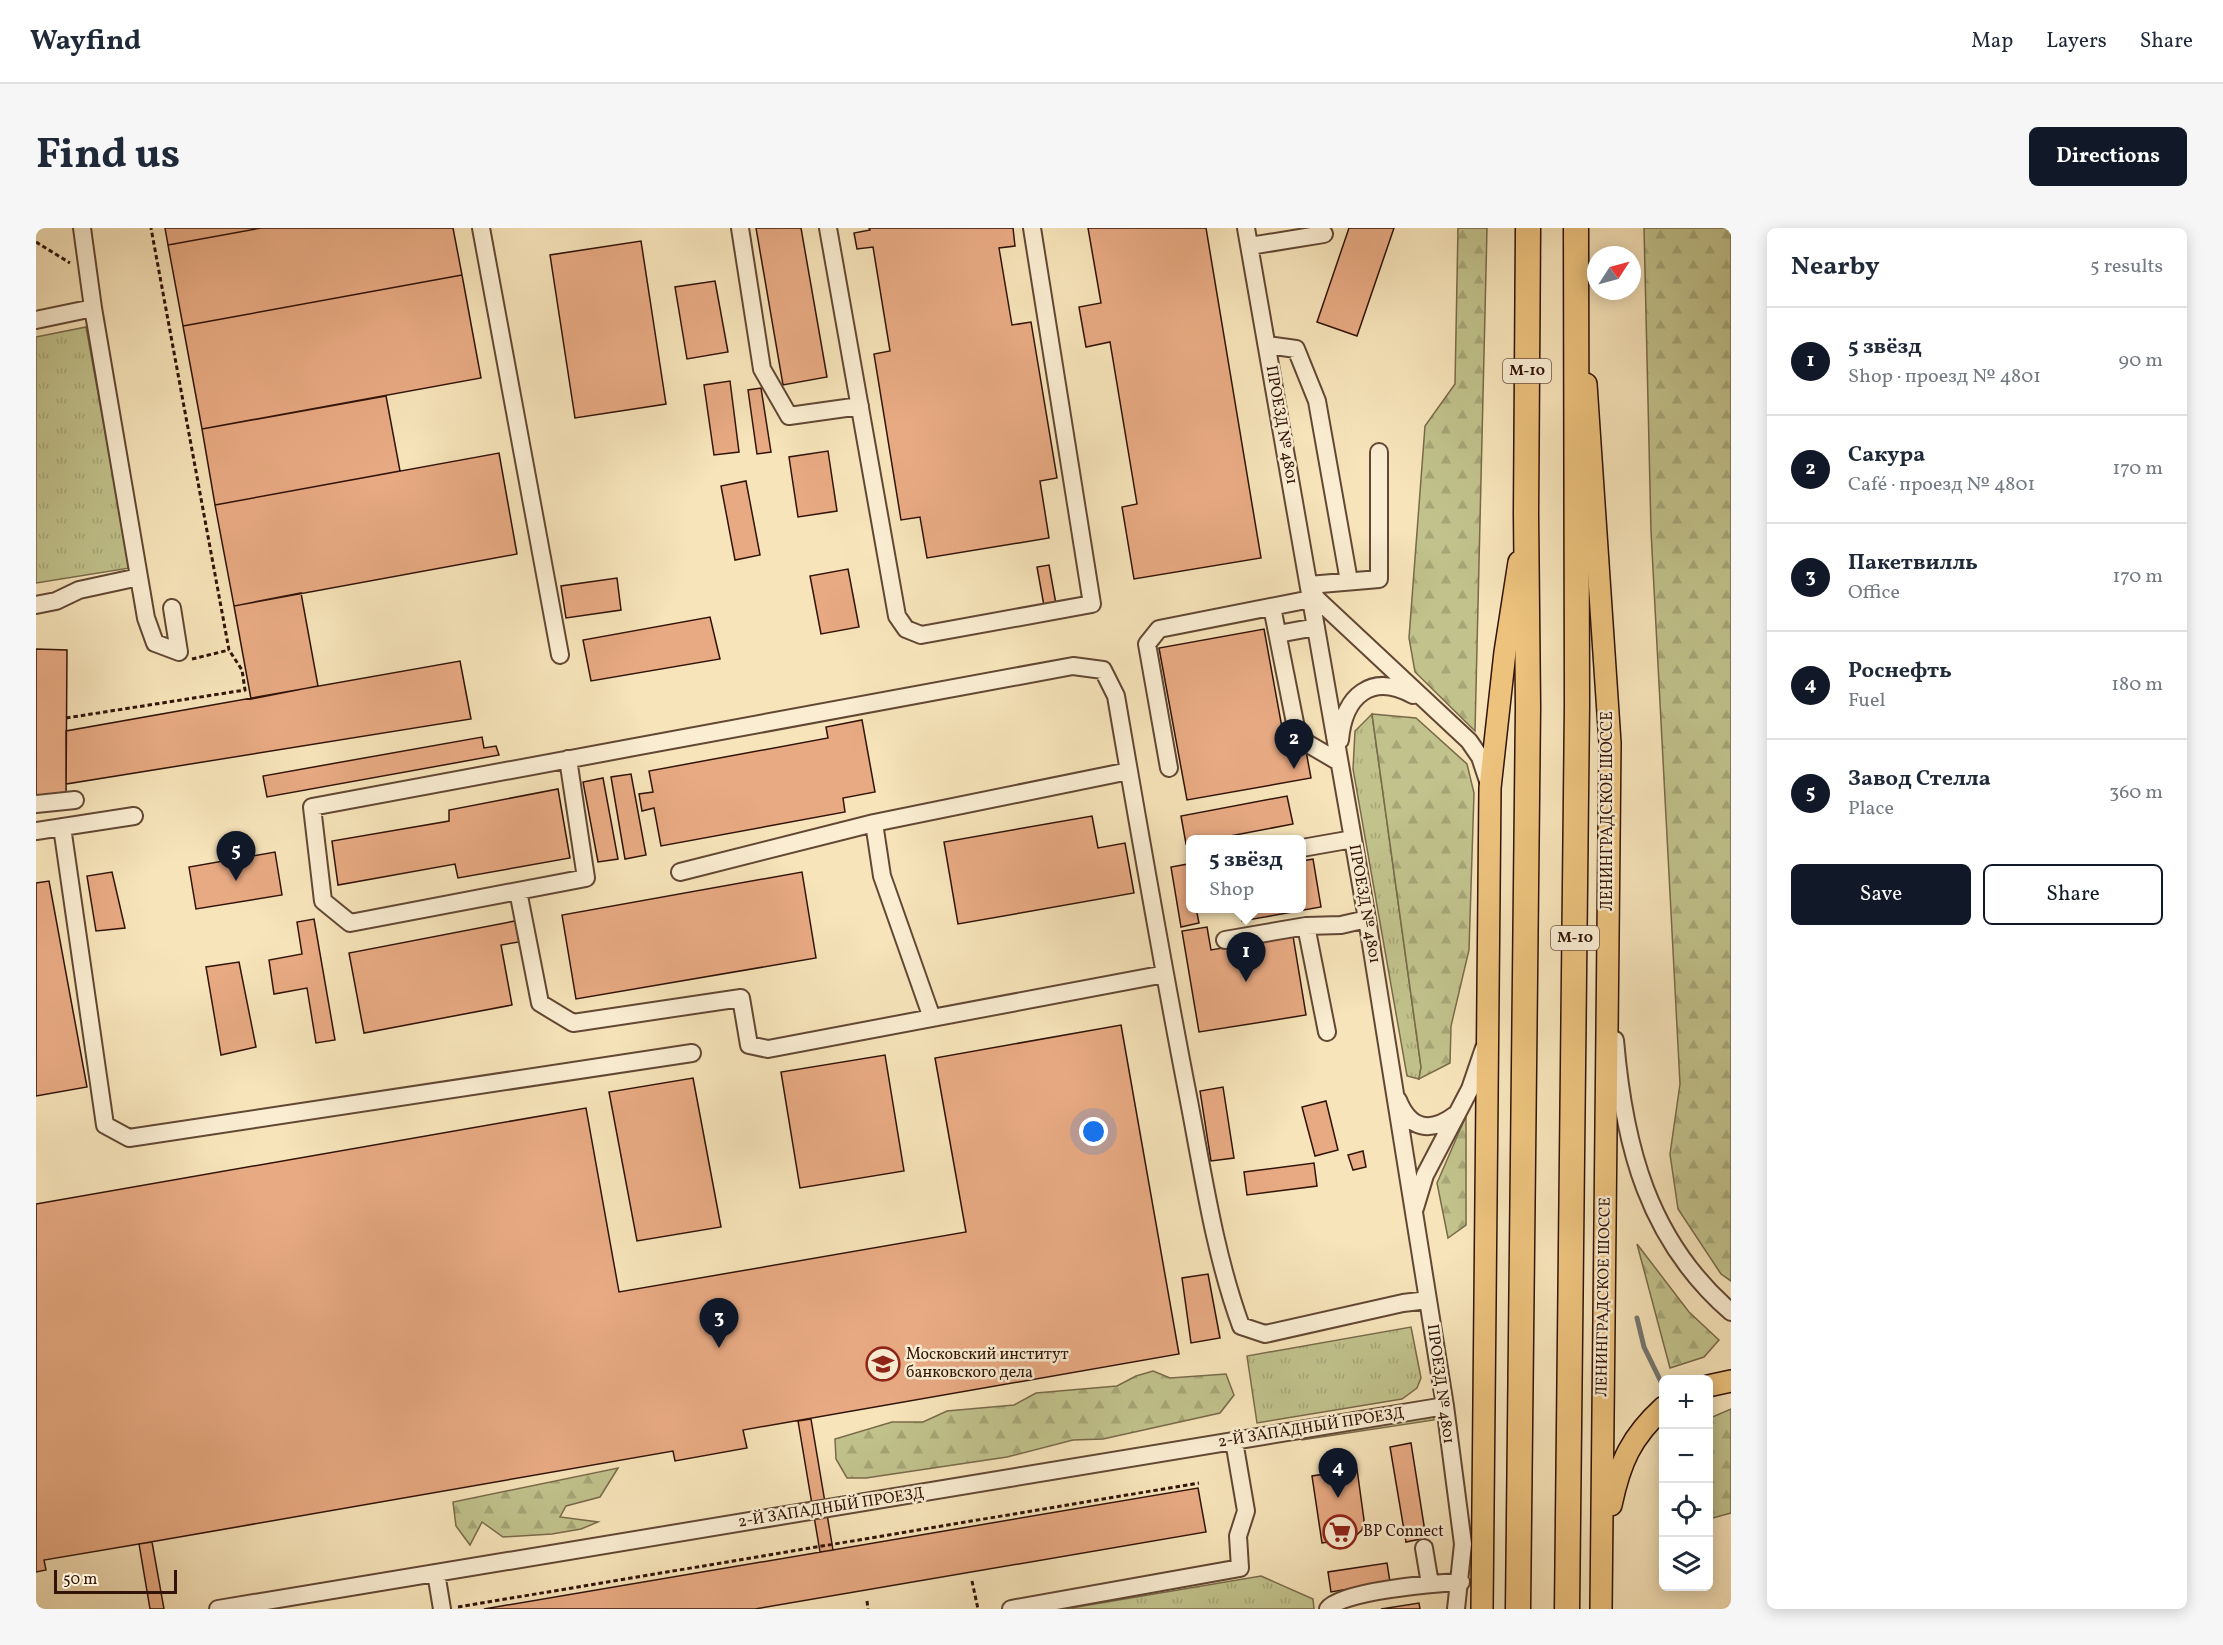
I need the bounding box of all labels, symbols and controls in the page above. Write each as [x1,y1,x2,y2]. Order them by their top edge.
text: Wayfind [30,22,141,61]
text: Map [1971,27,2013,56]
text: Layers [2046,27,2107,56]
text: Share [2140,27,2193,56]
text: Find us [36,127,180,186]
button: Directions [2029,127,2187,186]
north arrow [1587,246,1641,300]
text: Nearby [1791,249,1880,285]
text: 5 results [2090,253,2163,281]
text: 5 звёзд [1848,332,1922,363]
text: 1 [1806,347,1815,375]
text: 90 m [2119,347,2163,375]
road number: М-10 [1503,359,1551,383]
text: Shop · проезд № 4801 [1848,363,2041,391]
street label: ПРОЕЗД № 4801 [1260,364,1302,486]
text: Сакура [1848,440,1925,471]
text: 2 [1805,455,1816,483]
text: 170 m [2113,455,2163,483]
text: Café · проезд № 4801 [1848,471,2035,499]
text: Пакетвилль [1848,548,1978,579]
text: 3 [1805,563,1816,591]
text: 170 m [2113,563,2163,591]
text: Office [1848,579,1900,607]
text: Роснефть [1848,656,1952,687]
text: 4 [1804,671,1817,699]
text: 180 m [2111,671,2163,699]
text: Fuel [1848,687,1885,715]
street label: ЛЕНИНГРАДСКОЕ ШОССЕ [1597,711,1619,911]
pin: 2 [1274,720,1314,769]
text: Завод Стелла [1848,764,1991,795]
text: 5 [1806,779,1815,807]
text: 360 m [2109,779,2163,807]
text: Place [1848,795,1894,823]
pin: 5 [216,832,256,881]
popup [1186,835,1306,913]
street label: ПРОЕЗД № 4801 [1343,843,1385,965]
text: 5 звёзд [1209,845,1283,876]
button: Save [1791,864,1971,925]
button: Share [1983,864,2163,925]
text: Shop [1209,876,1254,904]
road number: М-10 [1551,926,1599,950]
pin: 1 [1226,932,1266,982]
your location [1079,1117,1108,1146]
street label: ЛЕНИНГРАДСКОЕ ШОССЕ [1591,1197,1617,1397]
pin: 3 [700,1298,738,1348]
street label: ПРОЕЗД № 4801 [1421,1323,1459,1445]
place label: Московский институт банковского дела [906,1344,1069,1384]
school or university icon: Московский институт банковского дела [865,1346,901,1382]
map controls [1659,1375,1713,1591]
button: + [1659,1375,1713,1429]
street label: 2-Й ЗАПАДНЫЙ ПРОЕЗД [1216,1402,1406,1454]
button: − [1659,1429,1713,1483]
pin: 4 [1318,1448,1358,1498]
street label: 2-Й ЗАПАДНЫЙ ПРОЕЗД [736,1482,926,1534]
button: locate [1659,1483,1713,1537]
supermarket icon: ВР Connect [1322,1514,1358,1550]
place label: ВР Connect [1363,1521,1444,1543]
button: layers [1659,1537,1713,1591]
scale bar [54,1567,177,1594]
text: 50 m [63,1569,97,1591]

